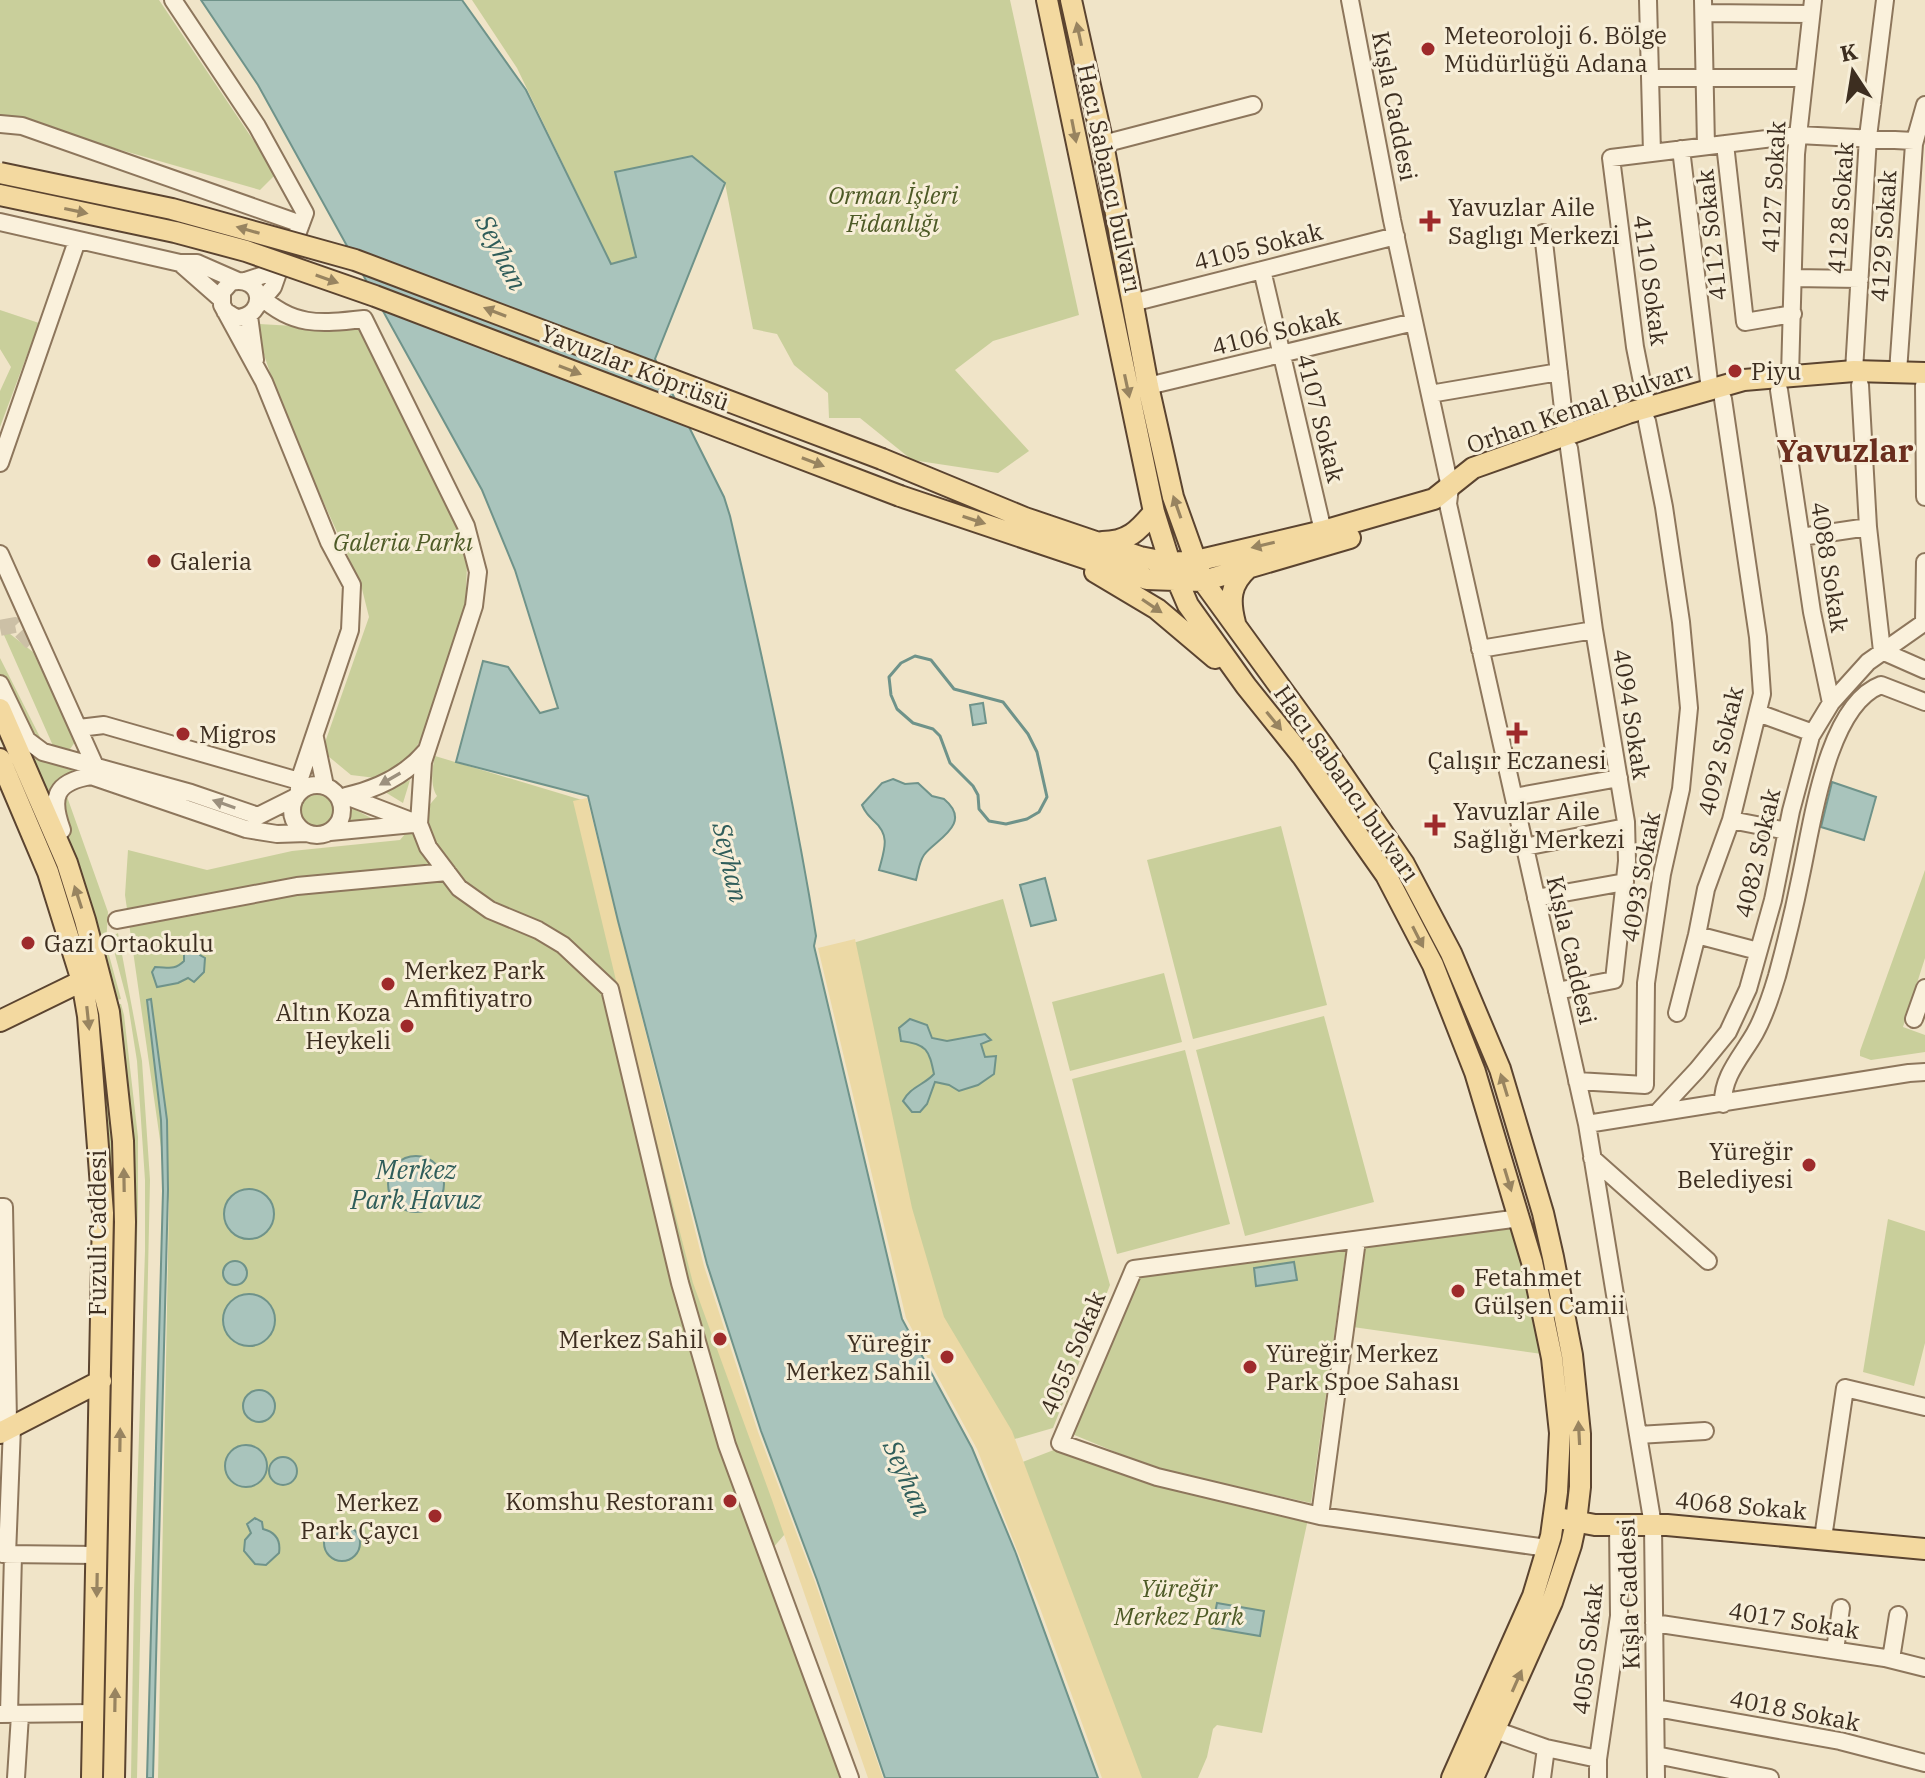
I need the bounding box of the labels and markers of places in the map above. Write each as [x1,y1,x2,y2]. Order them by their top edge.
place label: Meteoroloji 6. Bölge Müdürlüğü Adana [1444,19,1667,79]
marker: Meteoroloji 6. Bölge Müdürlüğü Adana [1419,40,1437,58]
place label: Yavuzlar Aile Saglıgı Merkezi [1448,191,1620,251]
marker: Yavuzlar Aile Saglıgı Merkezi [1419,210,1441,232]
place label: Piyu [1751,355,1801,387]
marker: Piyu [1726,362,1744,380]
place label: Galeria [170,545,252,577]
marker: Galeria [145,552,163,570]
place label: Migros [199,718,276,750]
marker: Çalışır Eczanesi [1508,724,1526,742]
marker: Migros [174,725,192,743]
place label: Çalışır Eczanesi [1428,744,1606,776]
place label: Yavuzlar Aile Sağlığı Merkezi [1453,795,1625,855]
marker: Yavuzlar Aile Sağlığı Merkezi [1424,814,1446,836]
place label: Gazi Ortaokulu [44,927,214,959]
marker: Gazi Ortaokulu [19,934,37,952]
place label: Merkez Park Amfitiyatro [404,954,545,1014]
marker: Merkez Park Amfitiyatro [379,975,397,993]
place label: Altın Koza Heykeli [276,996,391,1056]
marker: Altın Koza Heykeli [398,1017,416,1035]
place label: Yüreğir Belediyesi [1677,1135,1793,1195]
marker: Yüreğir Belediyesi [1800,1156,1818,1174]
place label: Fetahmet Gülşen Camii [1474,1261,1625,1321]
marker: Fetahmet Gülşen Camii [1449,1282,1467,1300]
place label: Merkez Sahil [558,1323,704,1355]
place label: Yüreğir Merkez Sahil [785,1327,931,1387]
marker: Merkez Sahil [711,1330,729,1348]
place label: Yüreğir Merkez Park Spoe Sahası [1266,1337,1460,1397]
marker: Yüreğir Merkez Sahil [938,1348,956,1366]
marker: Yüreğir Merkez Park Spoe Sahası [1241,1358,1259,1376]
place label: Komshu Restoranı [505,1485,714,1517]
place label: Merkez Park Çaycı [300,1486,419,1546]
marker: Komshu Restoranı [721,1492,739,1510]
marker: Merkez Park Çaycı [426,1507,444,1525]

